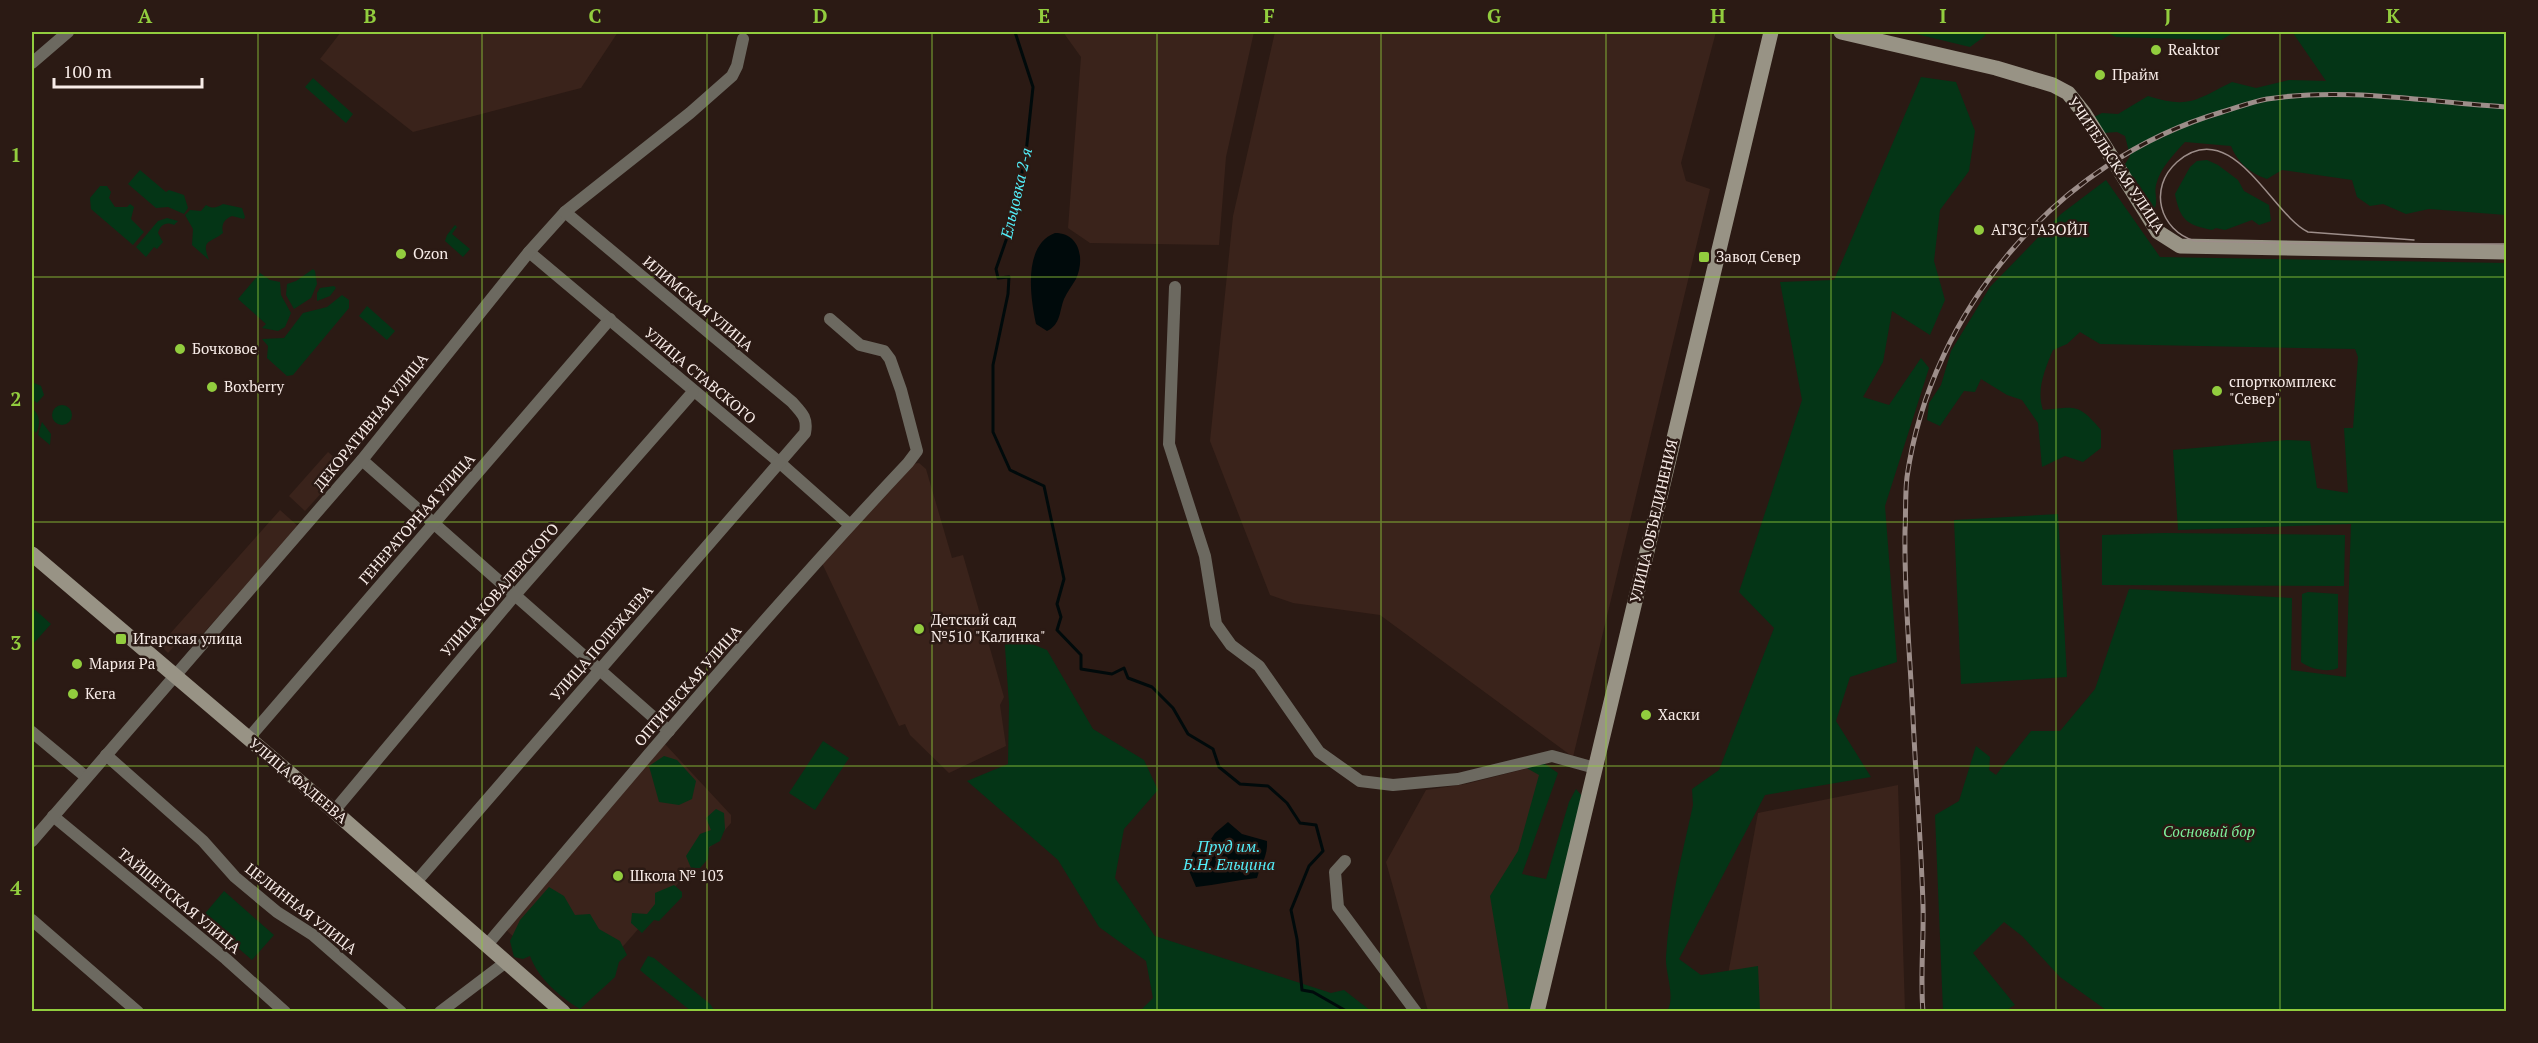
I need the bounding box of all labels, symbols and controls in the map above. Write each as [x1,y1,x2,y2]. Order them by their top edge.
text: A [138,2,153,29]
text: B [364,2,377,29]
text: C [588,2,602,29]
text: D [813,2,827,29]
text: E [1038,2,1050,29]
text: F [1263,2,1275,29]
text: G [1487,2,1501,29]
text: H [1710,2,1726,29]
text: I [1939,2,1947,29]
text: J [2164,2,2172,29]
text: K [2386,2,2401,29]
place label: Reaktor [2168,39,2220,59]
marker: Reaktor [2149,43,2163,57]
scale bar [54,51,202,89]
text: 100 m [63,59,112,83]
place label: Прайм [2112,64,2159,84]
marker: Прайм [2093,68,2107,82]
street label: УЧИТЕЛЬСКАЯ УЛИЦА [2064,92,2170,237]
text: 1 [10,141,22,168]
water label: Ельцовка 2-я [995,145,1037,242]
place label: АГЗС ГАЗОЙЛ [1991,219,2088,239]
marker: АГЗС ГАЗОЙЛ [1972,223,1986,237]
place label: Ozon [413,243,448,263]
place label: Завод Север [1716,246,1801,266]
marker: Ozon [394,247,408,261]
marker: Завод Север [1697,250,1711,264]
street label: ИЛИМСКАЯ УЛИЦА [639,251,759,356]
street label: УЛИЦА СТАВСКОГО [640,322,761,428]
place label: Бочковое [192,338,257,358]
marker: Бочковое [173,342,187,356]
street label: ДЕКОРАТИВНАЯ УЛИЦА [309,348,432,494]
place label: спорткомплекс "Север" [2229,371,2336,408]
place label: Boxberry [224,376,285,396]
marker: Boxberry [205,380,219,394]
marker: спорткомплекс "Север" [2210,384,2224,398]
text: 2 [10,385,22,412]
street label: УЛИЦА ОБЪЕДИНЕНИЯ [1624,437,1682,604]
street label: ГЕНЕРАТОРНАЯ УЛИЦА [354,448,479,588]
street label: УЛИЦА КОВАЛЕВСКОГО [436,518,563,660]
street label: УЛИЦА ПОЛЕЖАЕВА [545,580,658,704]
place label: Детский сад №510 "Калинка" [931,609,1046,646]
street label: ОПТИЧЕСКАЯ УЛИЦА [629,620,746,750]
marker: Детский сад №510 "Калинка" [912,622,926,636]
place label: Игарская улица [133,628,243,648]
text: 3 [10,629,22,656]
marker: Игарская улица [114,632,128,646]
place label: Мария Ра [89,653,156,673]
marker: Мария Ра [70,657,84,671]
place label: Кега [85,683,116,703]
marker: Кега [66,687,80,701]
place label: Хаски [1658,704,1700,724]
marker: Хаски [1639,708,1653,722]
street label: УЛИЦА ФАДЕЕВА [245,733,353,828]
park label: Сосновый бор [2163,821,2255,841]
water label: Пруд им. Б.Н. Ельцина [1182,835,1275,875]
street label: ТАЙШЕТСКАЯ УЛИЦА [114,843,246,958]
street label: ЦЕЛИННАЯ УЛИЦА [241,858,362,959]
place label: Школа № 103 [630,865,724,885]
marker: Школа № 103 [611,869,625,883]
text: 4 [10,874,22,901]

